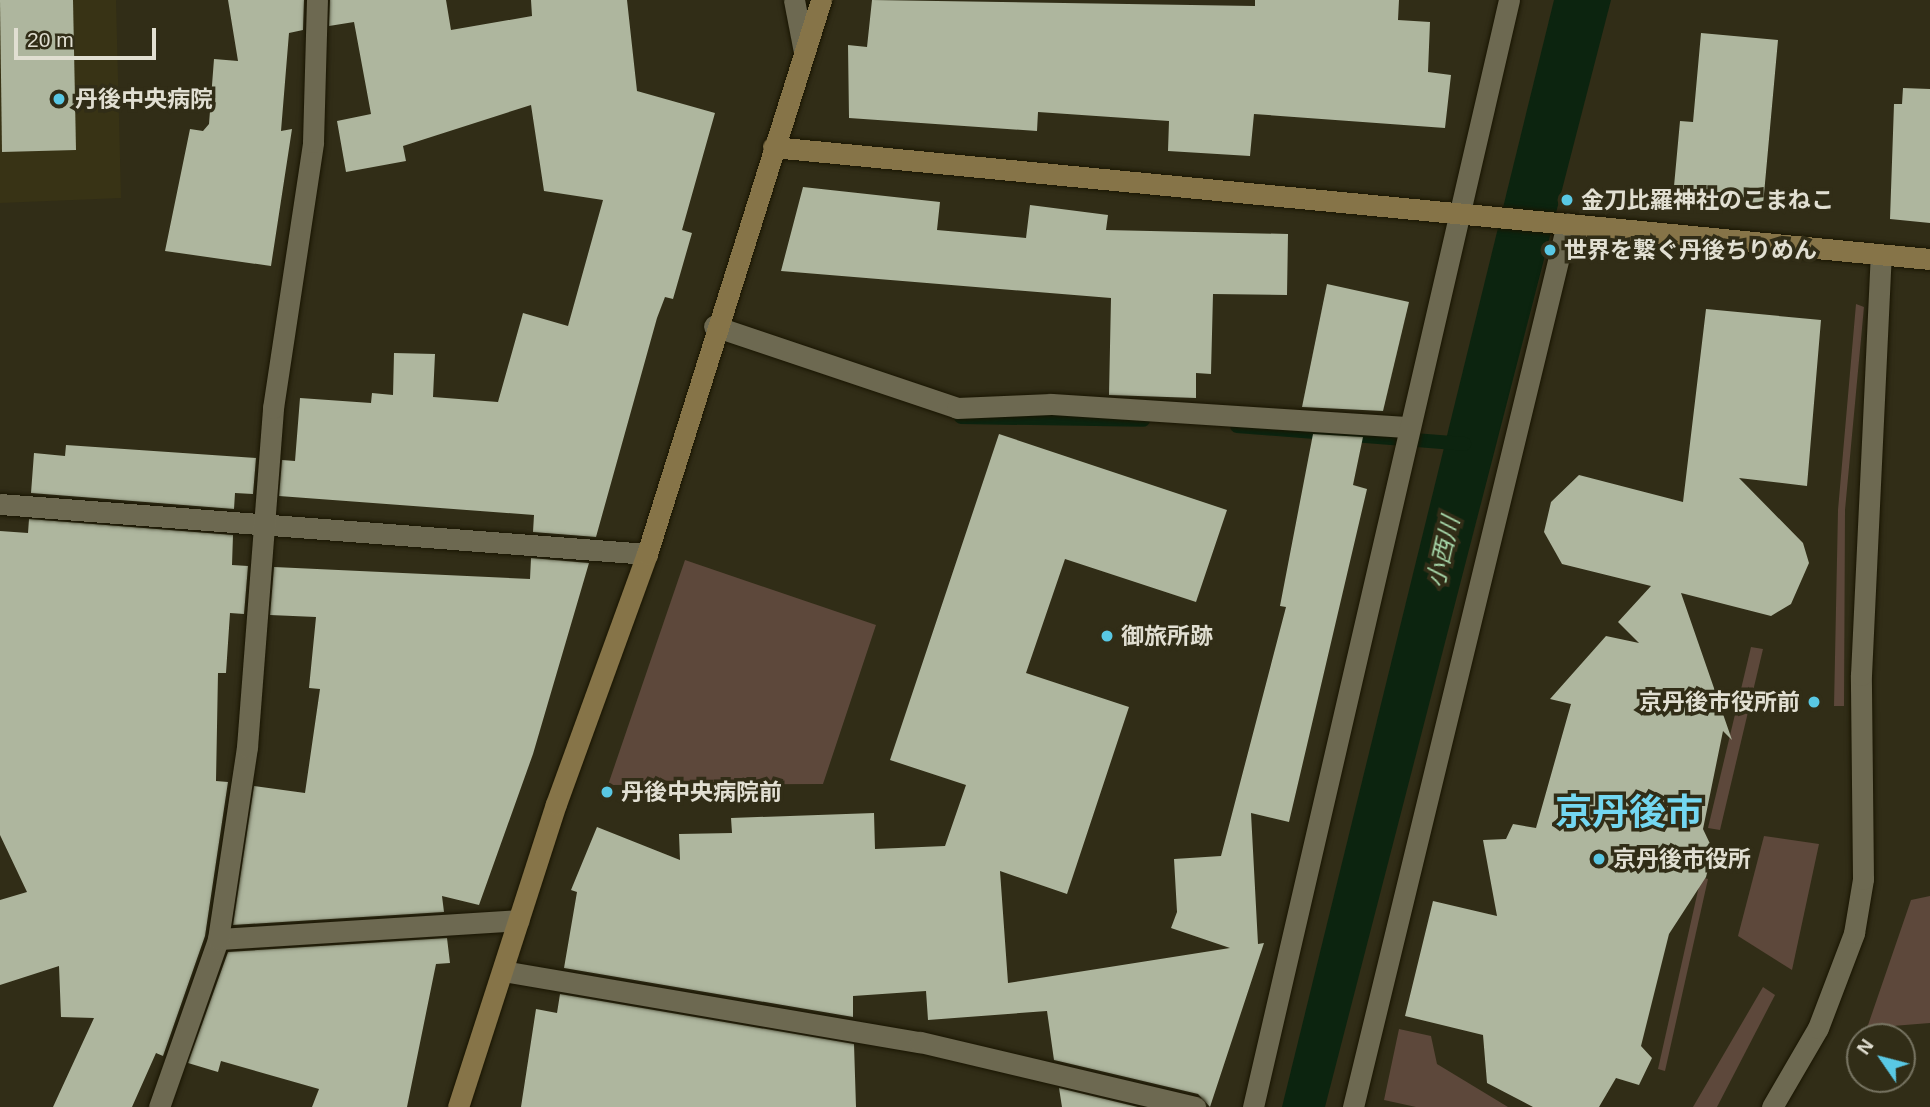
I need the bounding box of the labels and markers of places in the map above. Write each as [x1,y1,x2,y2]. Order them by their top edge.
place label: 丹後中央病院 [75,85,213,113]
marker: 丹後中央病院 [49,89,69,109]
place label: 金刀比羅神社のこまねこ [1581,186,1834,214]
marker: 金刀比羅神社のこまねこ [1559,192,1575,208]
place label: 世界を繋ぐ丹後ちりめん [1564,236,1817,264]
marker: 世界を繋ぐ丹後ちりめん [1542,242,1558,258]
place label: 御旅所跡 [1121,622,1213,650]
marker: 御旅所跡 [1099,628,1115,644]
place label: 京丹後市役所前 [1639,688,1800,716]
marker: 京丹後市役所前 [1806,694,1822,710]
place label: 丹後中央病院前 [621,778,782,806]
marker: 丹後中央病院前 [599,784,615,800]
place label: 京丹後市役所 [1613,845,1751,873]
marker: 京丹後市役所 [1591,851,1607,867]

